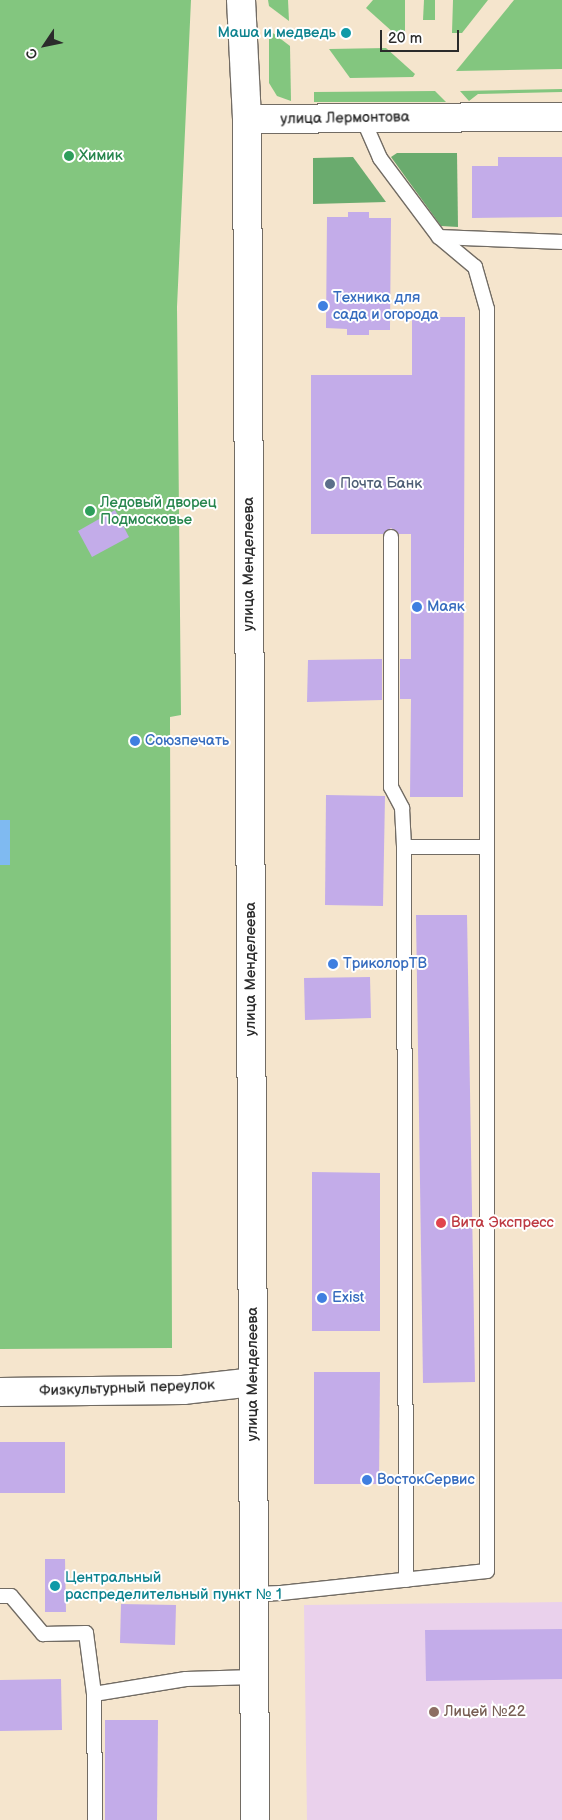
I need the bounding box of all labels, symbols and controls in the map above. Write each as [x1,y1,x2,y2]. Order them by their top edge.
north arrow [20,20,70,70]
scale bar [382,20,461,52]
place label: Маша и медведь [218,24,336,42]
marker: Маша и медведь [340,27,352,39]
text: 20 m [388,29,422,48]
text: С [22,45,42,62]
street label: улица Лермонтова [280,108,410,128]
place label: Химик [79,147,123,165]
marker: Химик [63,150,75,162]
place label: Техника для сада и огорода [333,288,439,323]
marker: Техника для сада и огорода [317,300,329,312]
place label: Почта Банк [340,475,422,493]
marker: Почта Банк [324,478,336,490]
place label: Ледовый дворец Подмосковье [100,493,217,528]
street label: улица Менделеева [240,497,258,631]
marker: Ледовый дворец Подмосковье [84,505,96,517]
place label: Маяк [427,598,465,616]
marker: Маяк [411,601,423,613]
place label: Союзпечать [145,732,229,750]
marker: Союзпечать [129,735,141,747]
street label: улица Менделеева [242,902,260,1036]
place label: ТриколорТВ [343,955,427,973]
marker: ТриколорТВ [327,958,339,970]
place label: Вита Экспресс [451,1214,554,1232]
marker: Вита Экспресс [435,1217,447,1229]
place label: Exist [332,1289,364,1307]
marker: Exist [316,1292,328,1304]
street label: улица Менделеева [244,1307,262,1441]
street label: Физкультурный переулок [39,1376,215,1400]
place label: ВостокСервис [377,1471,475,1489]
marker: ВостокСервис [361,1474,373,1486]
place label: Центральный распределительный пункт № 1 [65,1568,282,1603]
marker: Центральный распределительный пункт № 1 [49,1580,61,1592]
place label: Лицей №22 [444,1703,526,1721]
marker: Лицей №22 [428,1706,440,1718]

